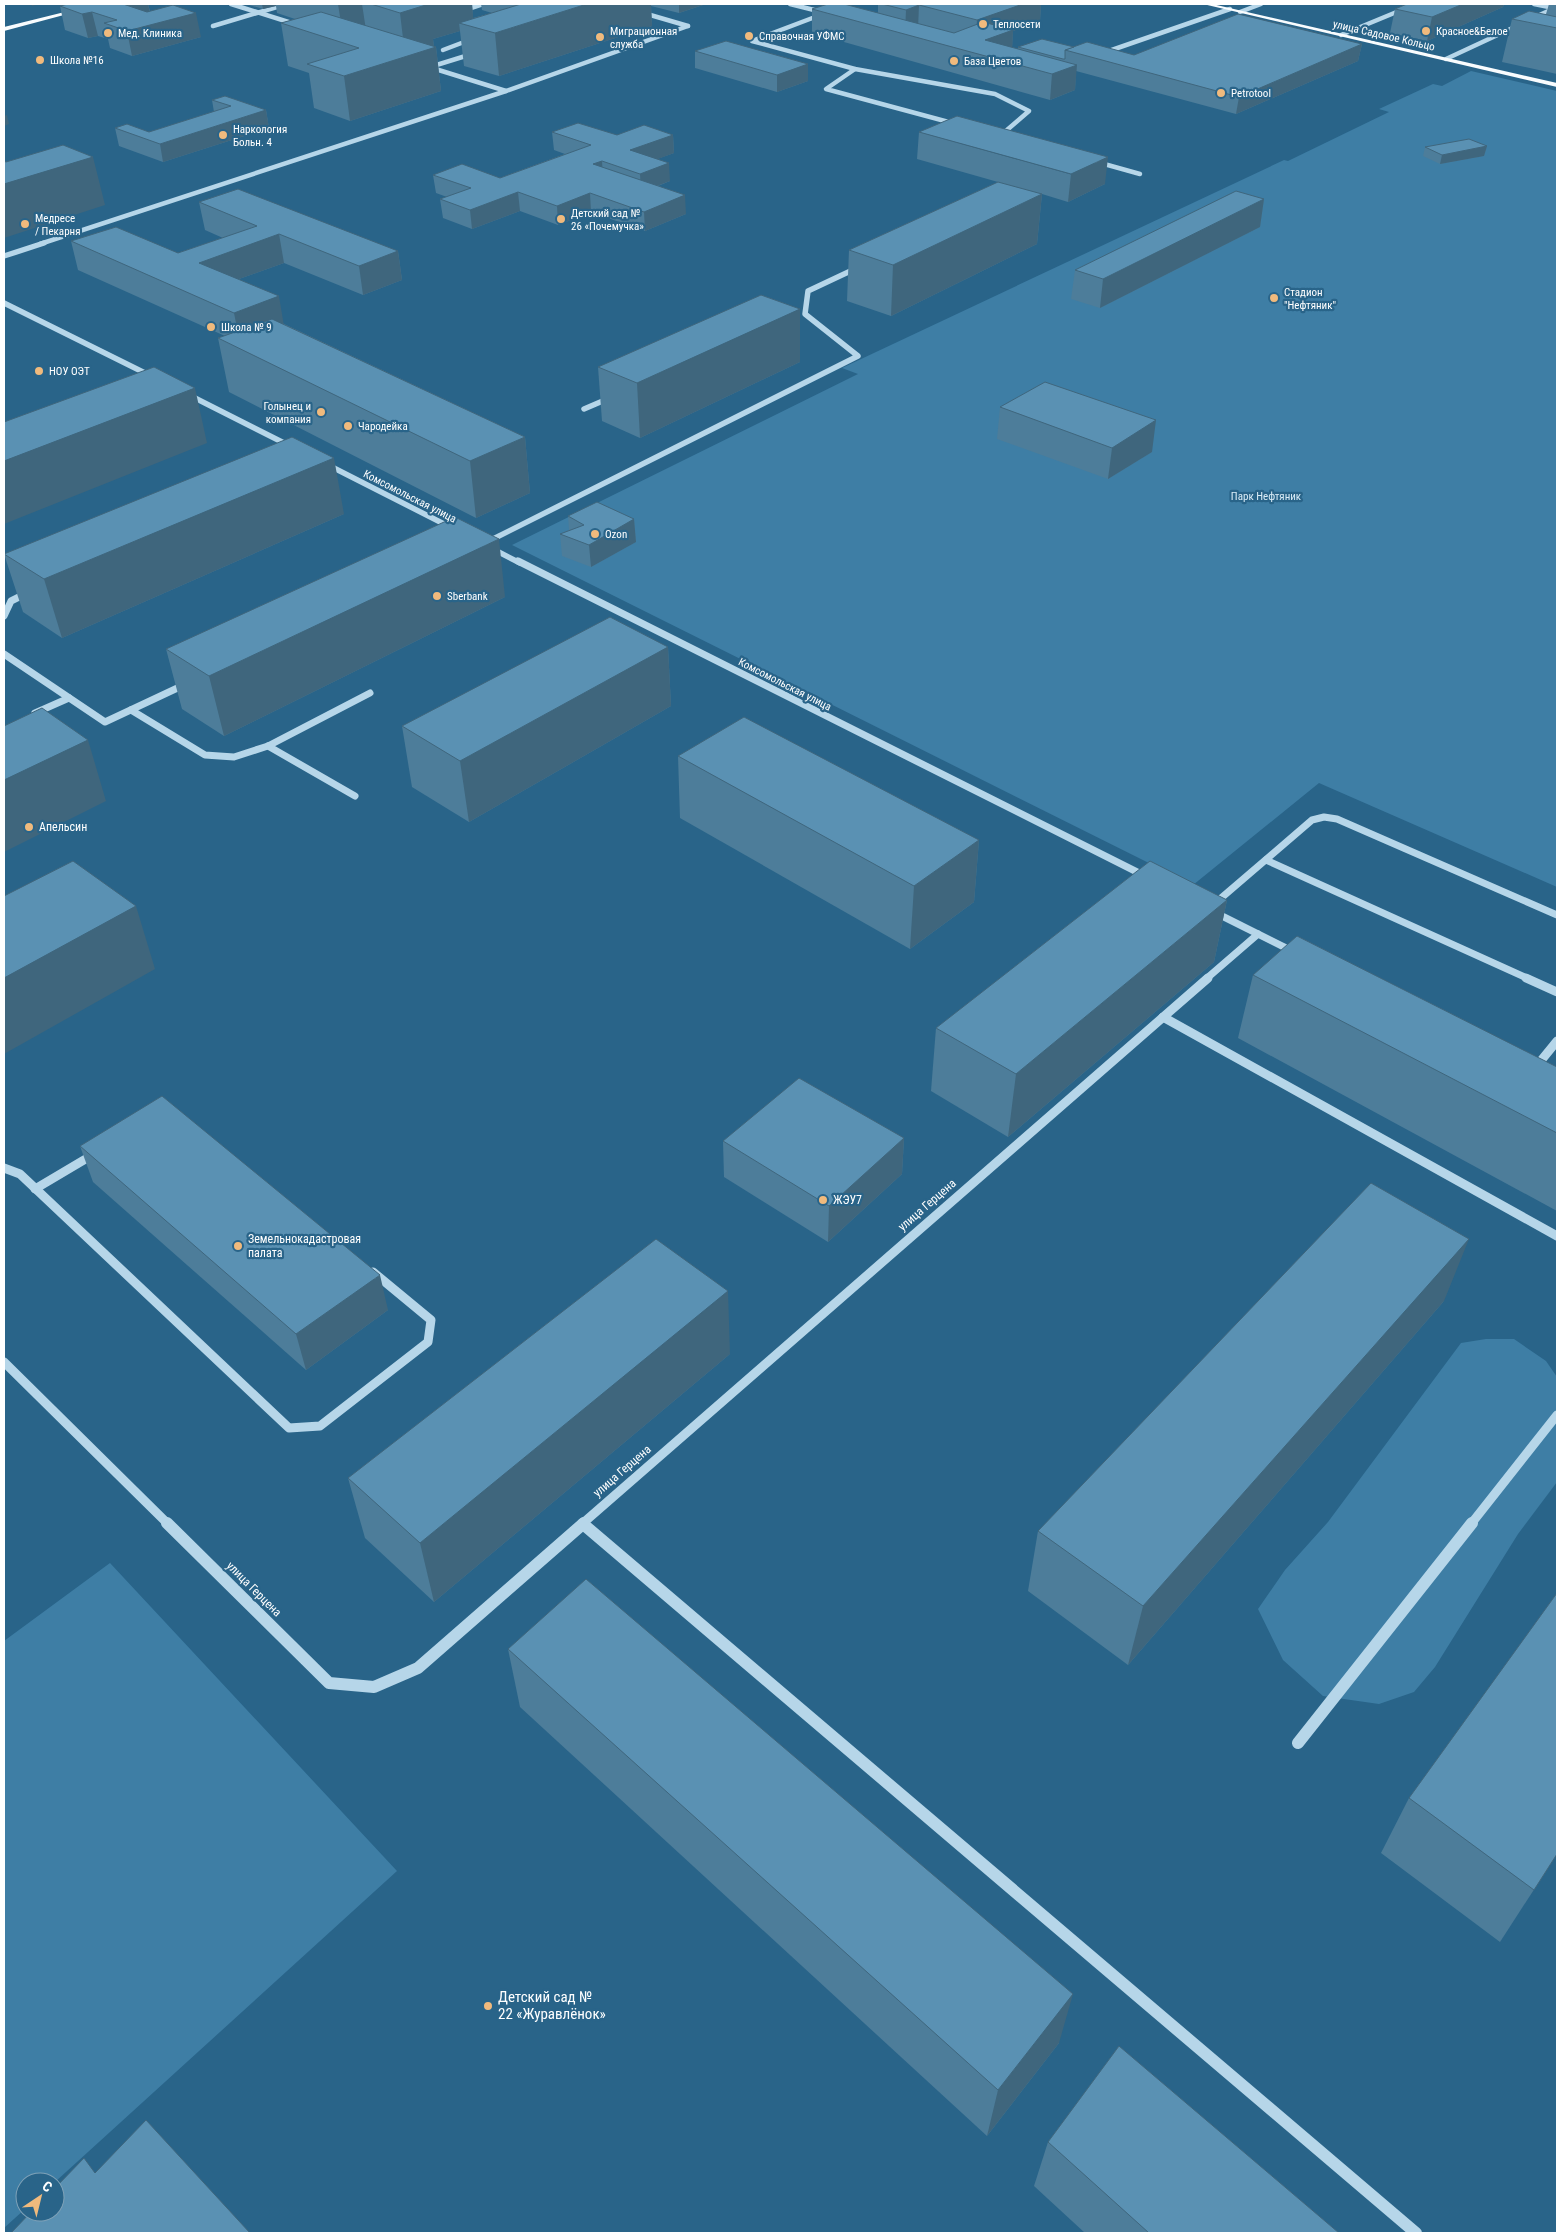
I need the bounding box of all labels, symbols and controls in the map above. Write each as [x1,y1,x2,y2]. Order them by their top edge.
street label: улица Садовое Кольцо [1332,17,1437,54]
marker: Теплосети [977,18,989,30]
place label: Теплосети [993,18,1041,31]
place label: Миграционная служба [610,25,677,51]
marker: Красное&Белое [1420,25,1432,37]
place label: Красное&Белое [1436,25,1508,38]
marker: Мед. Клиника [102,27,114,39]
place label: Мед. Клиника [118,27,182,40]
marker: Справочная УФМС [743,30,755,42]
place label: Справочная УФМС [759,30,845,43]
marker: Миграционная служба [594,31,606,43]
marker: Школа №16 [34,54,46,66]
place label: Школа №16 [50,54,104,67]
marker: База Цветов [948,55,960,67]
place label: База Цветов [964,55,1021,68]
marker: Petrotool [1215,87,1227,99]
place label: Petrotool [1231,87,1271,100]
place label: Наркология Больн. 4 [233,123,287,149]
marker: Наркология Больн. 4 [217,129,229,141]
place label: Детский сад № 26 «Почемучка» [571,207,644,233]
place label: Медресе / Пекарня [35,212,80,238]
marker: Детский сад № 26 «Почемучка» [555,213,567,225]
marker: Медресе / Пекарня [19,218,31,230]
place label: Стадион "Нефтяник" [1284,286,1336,312]
marker: Стадион "Нефтяник" [1268,292,1280,304]
marker: Школа № 9 [205,321,217,333]
place label: Школа № 9 [221,321,272,334]
marker: НОУ ОЭТ [33,365,45,377]
place label: НОУ ОЭТ [49,365,90,378]
place label: Голынец и компания [263,400,311,426]
marker: Голынец и компания [315,406,327,418]
marker: Чародейка [342,420,354,432]
place label: Чародейка [358,420,408,433]
street label: Комсомольская улица [361,467,458,526]
park label: Парк Нефтяник [1231,490,1302,503]
marker: Ozon [589,528,601,540]
place label: Ozon [605,528,627,541]
marker: Sberbank [431,590,443,602]
place label: Sberbank [447,590,488,603]
street label: Комсомольская улица [736,655,833,714]
place label: Апельсин [39,820,87,834]
marker: Апельсин [23,821,35,833]
street label: улица Герцена [895,1176,959,1234]
place label: ЖЭУ7 [833,1193,862,1207]
marker: ЖЭУ7 [817,1194,829,1206]
place label: Земельнокадастровая палата [248,1232,361,1260]
marker: Земельнокадастровая палата [232,1240,244,1252]
street label: улица Герцена [590,1442,654,1500]
street label: улица Герцена [224,1559,285,1620]
place label: Детский сад № 22 «Журавлёнок» [498,1988,606,2023]
marker: Детский сад № 22 «Журавлёнок» [482,2000,494,2012]
north arrow [15,2172,65,2222]
text: С [40,2178,55,2195]

